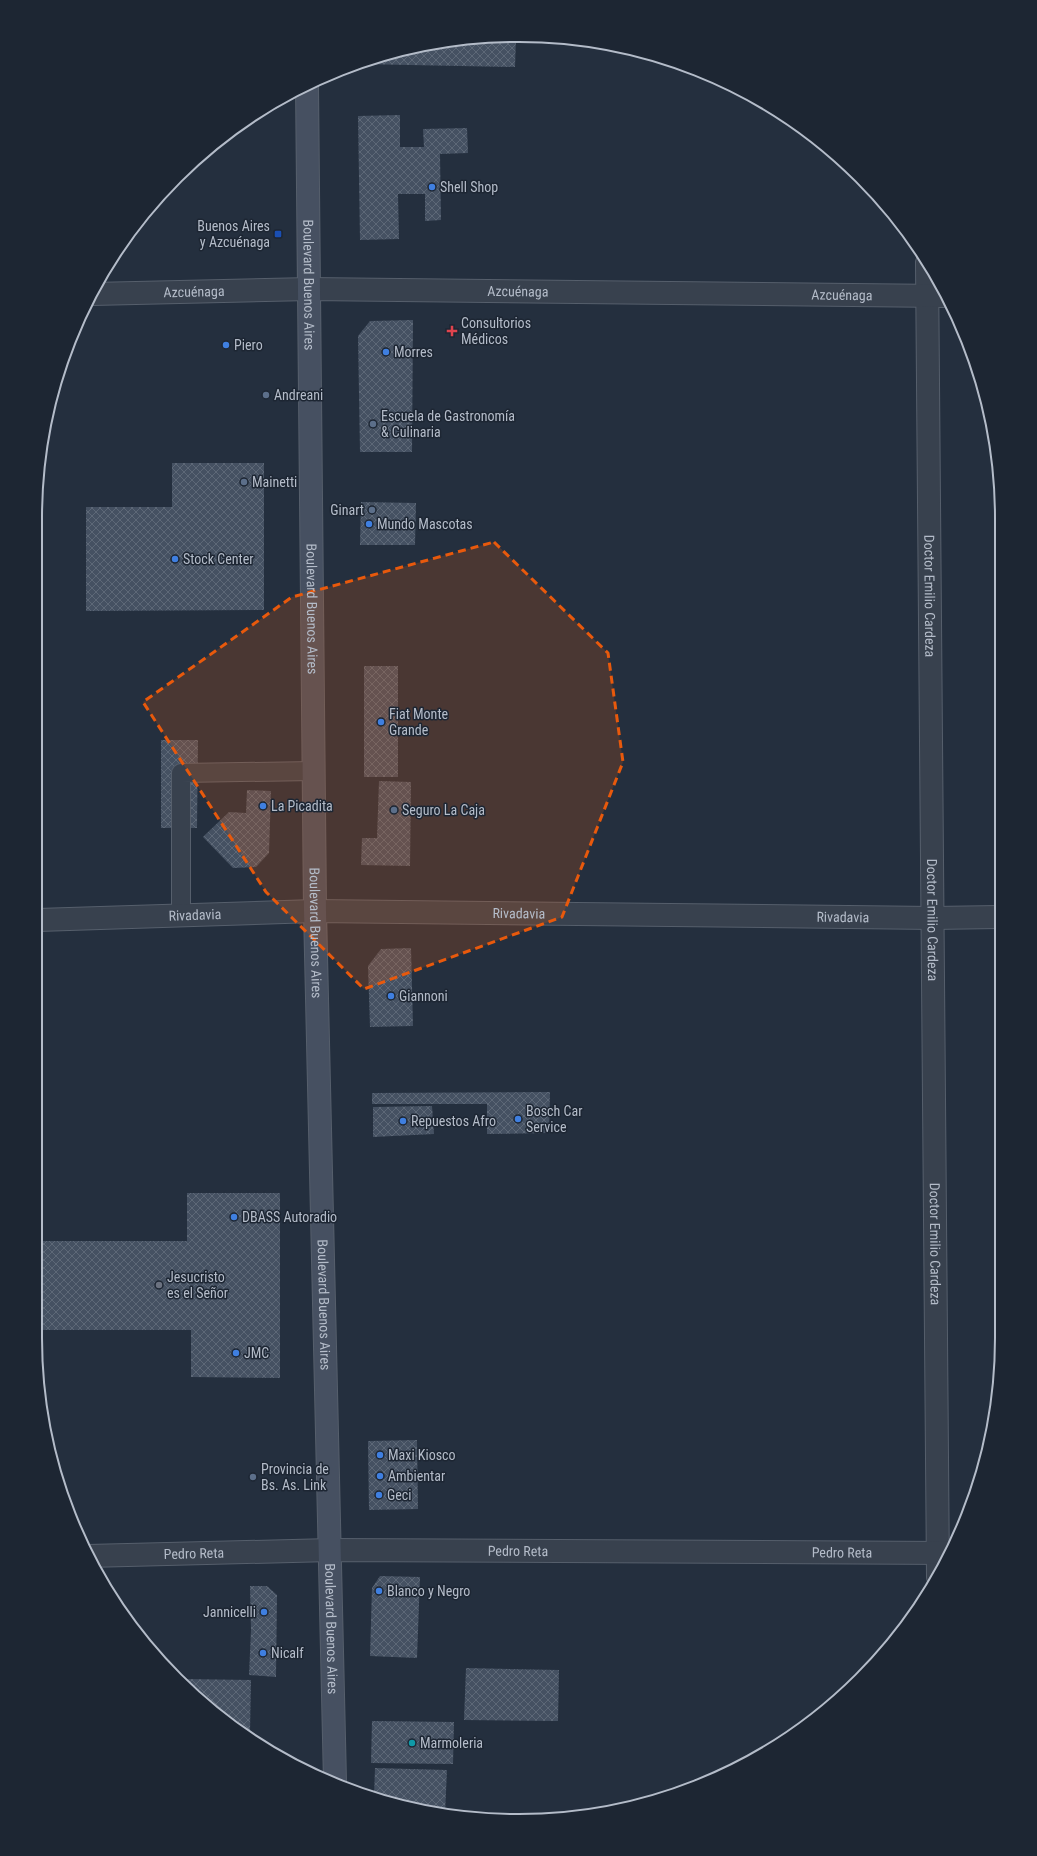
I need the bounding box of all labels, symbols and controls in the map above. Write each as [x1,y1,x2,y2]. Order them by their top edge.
place label: Shell Shop [440,179,498,195]
marker: Shell Shop [427,182,437,192]
place label: Buenos Aires y Azcuénaga [197,218,270,250]
street label: Boulevard Buenos Aires [300,219,318,351]
marker: Buenos Aires y Azcuénaga [273,229,283,239]
street label: Azcuénaga [163,283,225,300]
street label: Azcuénaga [487,283,549,300]
street label: Azcuénaga [811,287,873,303]
place label: Consultorios Médicos [461,315,531,347]
marker: Consultorios Médicos [446,325,458,337]
place label: Piero [234,337,263,353]
marker: Piero [221,340,231,350]
place label: Morres [394,344,433,360]
marker: Morres [381,347,391,357]
place label: Andreani [274,387,323,403]
marker: Andreani [261,390,271,400]
place label: Escuela de Gastronomía & Culinaria [381,408,515,440]
marker: Escuela de Gastronomía & Culinaria [368,419,378,429]
place label: Mainetti [252,474,297,490]
marker: Mainetti [239,477,249,487]
place label: Ginart [330,502,364,518]
marker: Ginart [367,505,377,515]
place label: Mundo Mascotas [377,516,473,532]
marker: Mundo Mascotas [364,519,374,529]
street label: Doctor Emilio Cardeza [921,535,938,657]
street label: Boulevard Buenos Aires [303,543,321,675]
place label: Stock Center [183,551,254,567]
marker: Stock Center [170,554,180,564]
place label: Fiat Monte Grande [389,706,449,738]
marker: Fiat Monte Grande [376,717,386,727]
place label: La Picadita [271,798,333,814]
marker: La Picadita [258,801,268,811]
place label: Seguro La Caja [402,802,485,818]
marker: Seguro La Caja [389,805,399,815]
street label: Doctor Emilio Cardeza [924,859,941,981]
street label: Boulevard Buenos Aires [307,867,325,999]
street label: Rivadavia [492,905,545,922]
street label: Rivadavia [168,906,222,924]
street label: Rivadavia [816,909,869,925]
place label: Giannoni [399,988,448,1004]
marker: Giannoni [386,991,396,1001]
place label: Bosch Car Service [526,1103,582,1135]
place label: Repuestos Afro [411,1113,496,1129]
marker: Bosch Car Service [513,1114,523,1124]
marker: Repuestos Afro [398,1116,408,1126]
street label: Doctor Emilio Cardeza [927,1183,944,1305]
place label: DBASS Autoradio [242,1209,337,1225]
marker: DBASS Autoradio [229,1212,239,1222]
street label: Boulevard Buenos Aires [315,1239,334,1370]
place label: Jesucristo es el Señor [167,1269,228,1301]
marker: Jesucristo es el Señor [154,1280,164,1290]
place label: JMC [244,1345,269,1361]
marker: JMC [231,1348,241,1358]
place label: Maxi Kiosco [388,1447,456,1463]
marker: Maxi Kiosco [375,1450,385,1460]
place label: Provincia de Bs. As. Link [261,1461,329,1493]
place label: Ambientar [388,1468,445,1484]
marker: Ambientar [375,1471,385,1481]
marker: Provincia de Bs. As. Link [248,1472,258,1482]
place label: Geci [387,1487,412,1503]
marker: Geci [374,1490,384,1500]
street label: Pedro Reta [488,1543,548,1559]
street label: Pedro Reta [812,1544,872,1561]
street label: Pedro Reta [164,1545,224,1562]
street label: Boulevard Buenos Aires [322,1563,341,1694]
place label: Blanco y Negro [387,1583,470,1599]
marker: Blanco y Negro [374,1586,384,1596]
place label: Jannicelli [203,1604,256,1620]
marker: Jannicelli [259,1607,269,1617]
place label: Nicalf [271,1645,304,1661]
marker: Nicalf [258,1648,268,1658]
place label: Marmoleria [420,1735,483,1751]
marker: Marmoleria [407,1738,417,1748]

